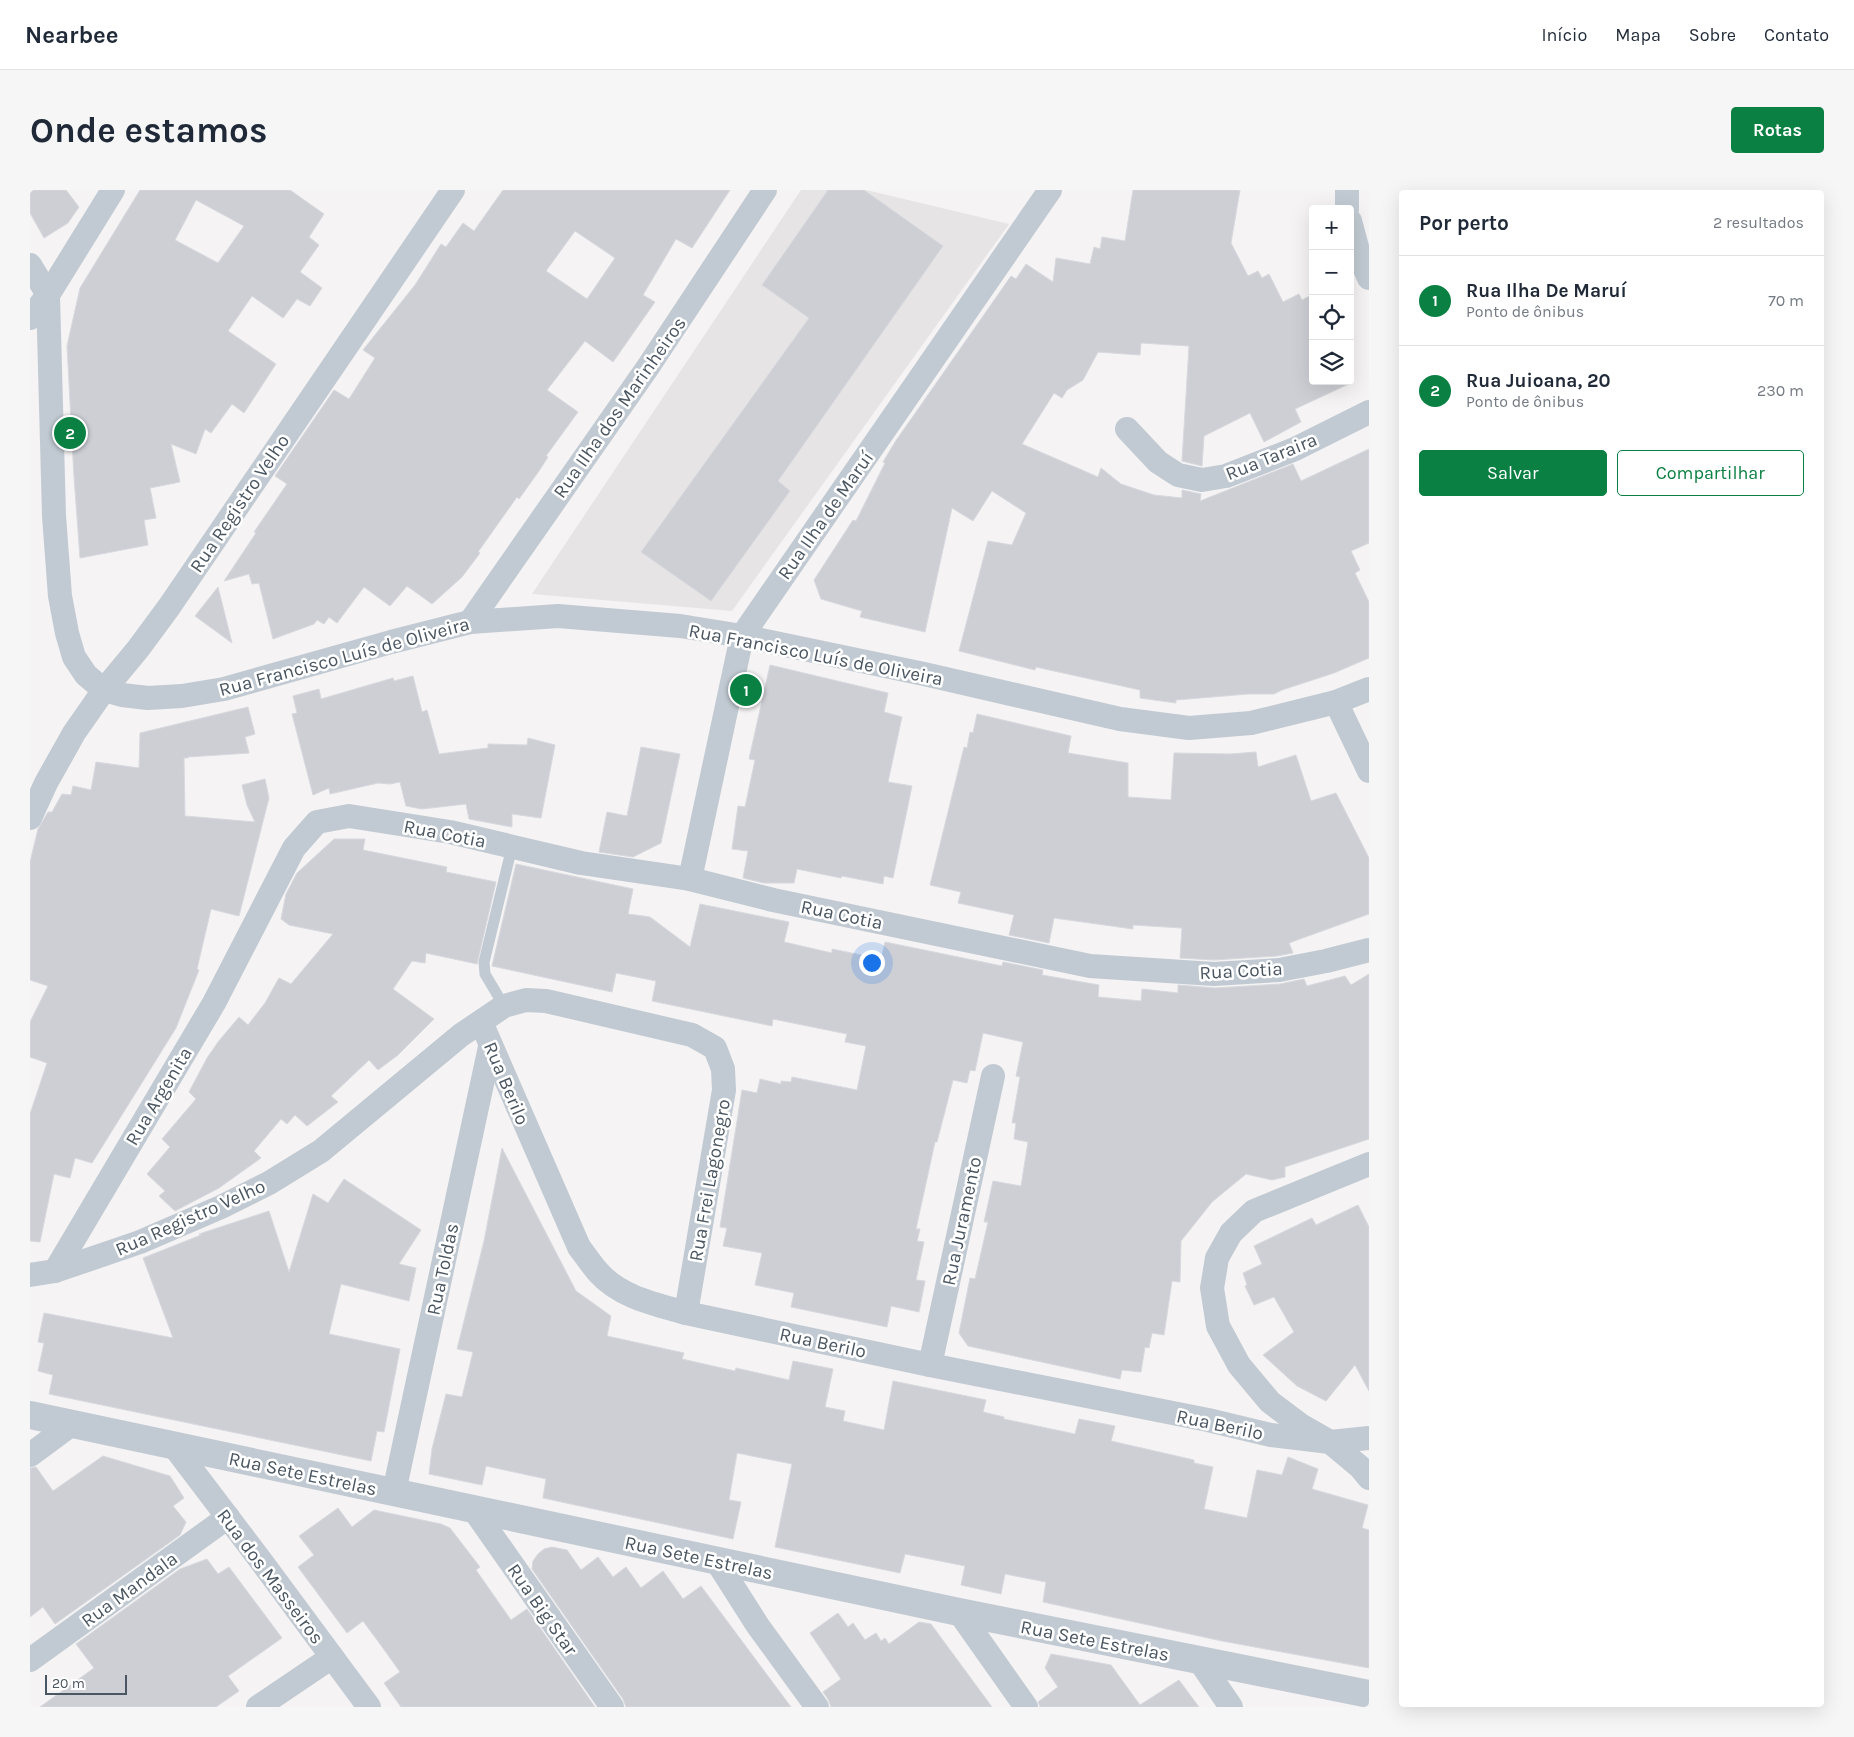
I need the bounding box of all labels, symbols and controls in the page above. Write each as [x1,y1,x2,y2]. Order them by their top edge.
text: Nearbee [25,21,119,49]
text: Início [1541,24,1587,46]
text: Mapa [1615,24,1661,46]
text: Sobre [1689,24,1736,46]
text: Contato [1764,24,1829,46]
button: Rotas [1731,107,1824,153]
text: Onde estamos [30,110,267,151]
map controls [1309,205,1354,385]
button: + [1309,205,1354,250]
text: Por perto [1419,211,1509,235]
text: 2 resultados [1713,213,1804,232]
button: − [1309,250,1354,295]
text: Rua Ilha De Maruí [1466,280,1627,302]
text: 1 [1432,291,1438,310]
text: 70 m [1768,291,1804,310]
button: locate [1309,295,1354,340]
text: Ponto de ônibus [1466,302,1584,321]
street label: Rua Ilha dos Marinheiros [549,313,691,502]
button: layers [1309,340,1354,385]
text: Rua Juioana, 20 [1466,370,1611,392]
text: 2 [1430,381,1440,400]
text: 230 m [1757,381,1804,400]
text: Ponto de ônibus [1466,392,1584,411]
pin: 2 [54,414,86,452]
street label: Rua Taraira [1222,429,1320,485]
street label: Rua Registro Velho [185,430,294,577]
street label: Rua Ilha de Maruí [773,447,878,584]
button: Salvar [1419,450,1607,496]
button: Compartilhar [1617,450,1804,496]
street label: Rua Francisco Luís de Oliveira [216,613,472,701]
street label: Rua Francisco Luís de Oliveira [687,620,945,690]
pin: 1 [730,671,762,709]
street label: Rua Cotia [402,815,488,853]
street label: Rua Cotia [799,896,885,934]
your location [859,950,885,976]
street label: Rua Cotia [1199,958,1283,984]
street label: Rua Berilo [479,1039,533,1128]
street label: Rua Argenita [121,1043,197,1150]
street label: Rua Frei Lagonegro [685,1097,735,1263]
street label: Rua Juramento [938,1155,986,1288]
street label: Rua Registro Velho [112,1175,269,1261]
street label: Rua Toldas [422,1221,463,1317]
street label: Rua Berilo [778,1323,868,1363]
street label: Rua Berilo [1175,1405,1265,1445]
street label: Rua Sete Estrelas [227,1448,379,1500]
street label: Rua dos Masseiros [212,1505,328,1648]
street label: Rua Sete Estrelas [623,1532,775,1584]
street label: Rua Mandala [77,1548,182,1632]
street label: Rua Big Star [503,1560,582,1660]
street label: Rua Sete Estrelas [1019,1616,1171,1666]
scale bar [45,1672,128,1695]
text: 20 m [52,1675,85,1692]

